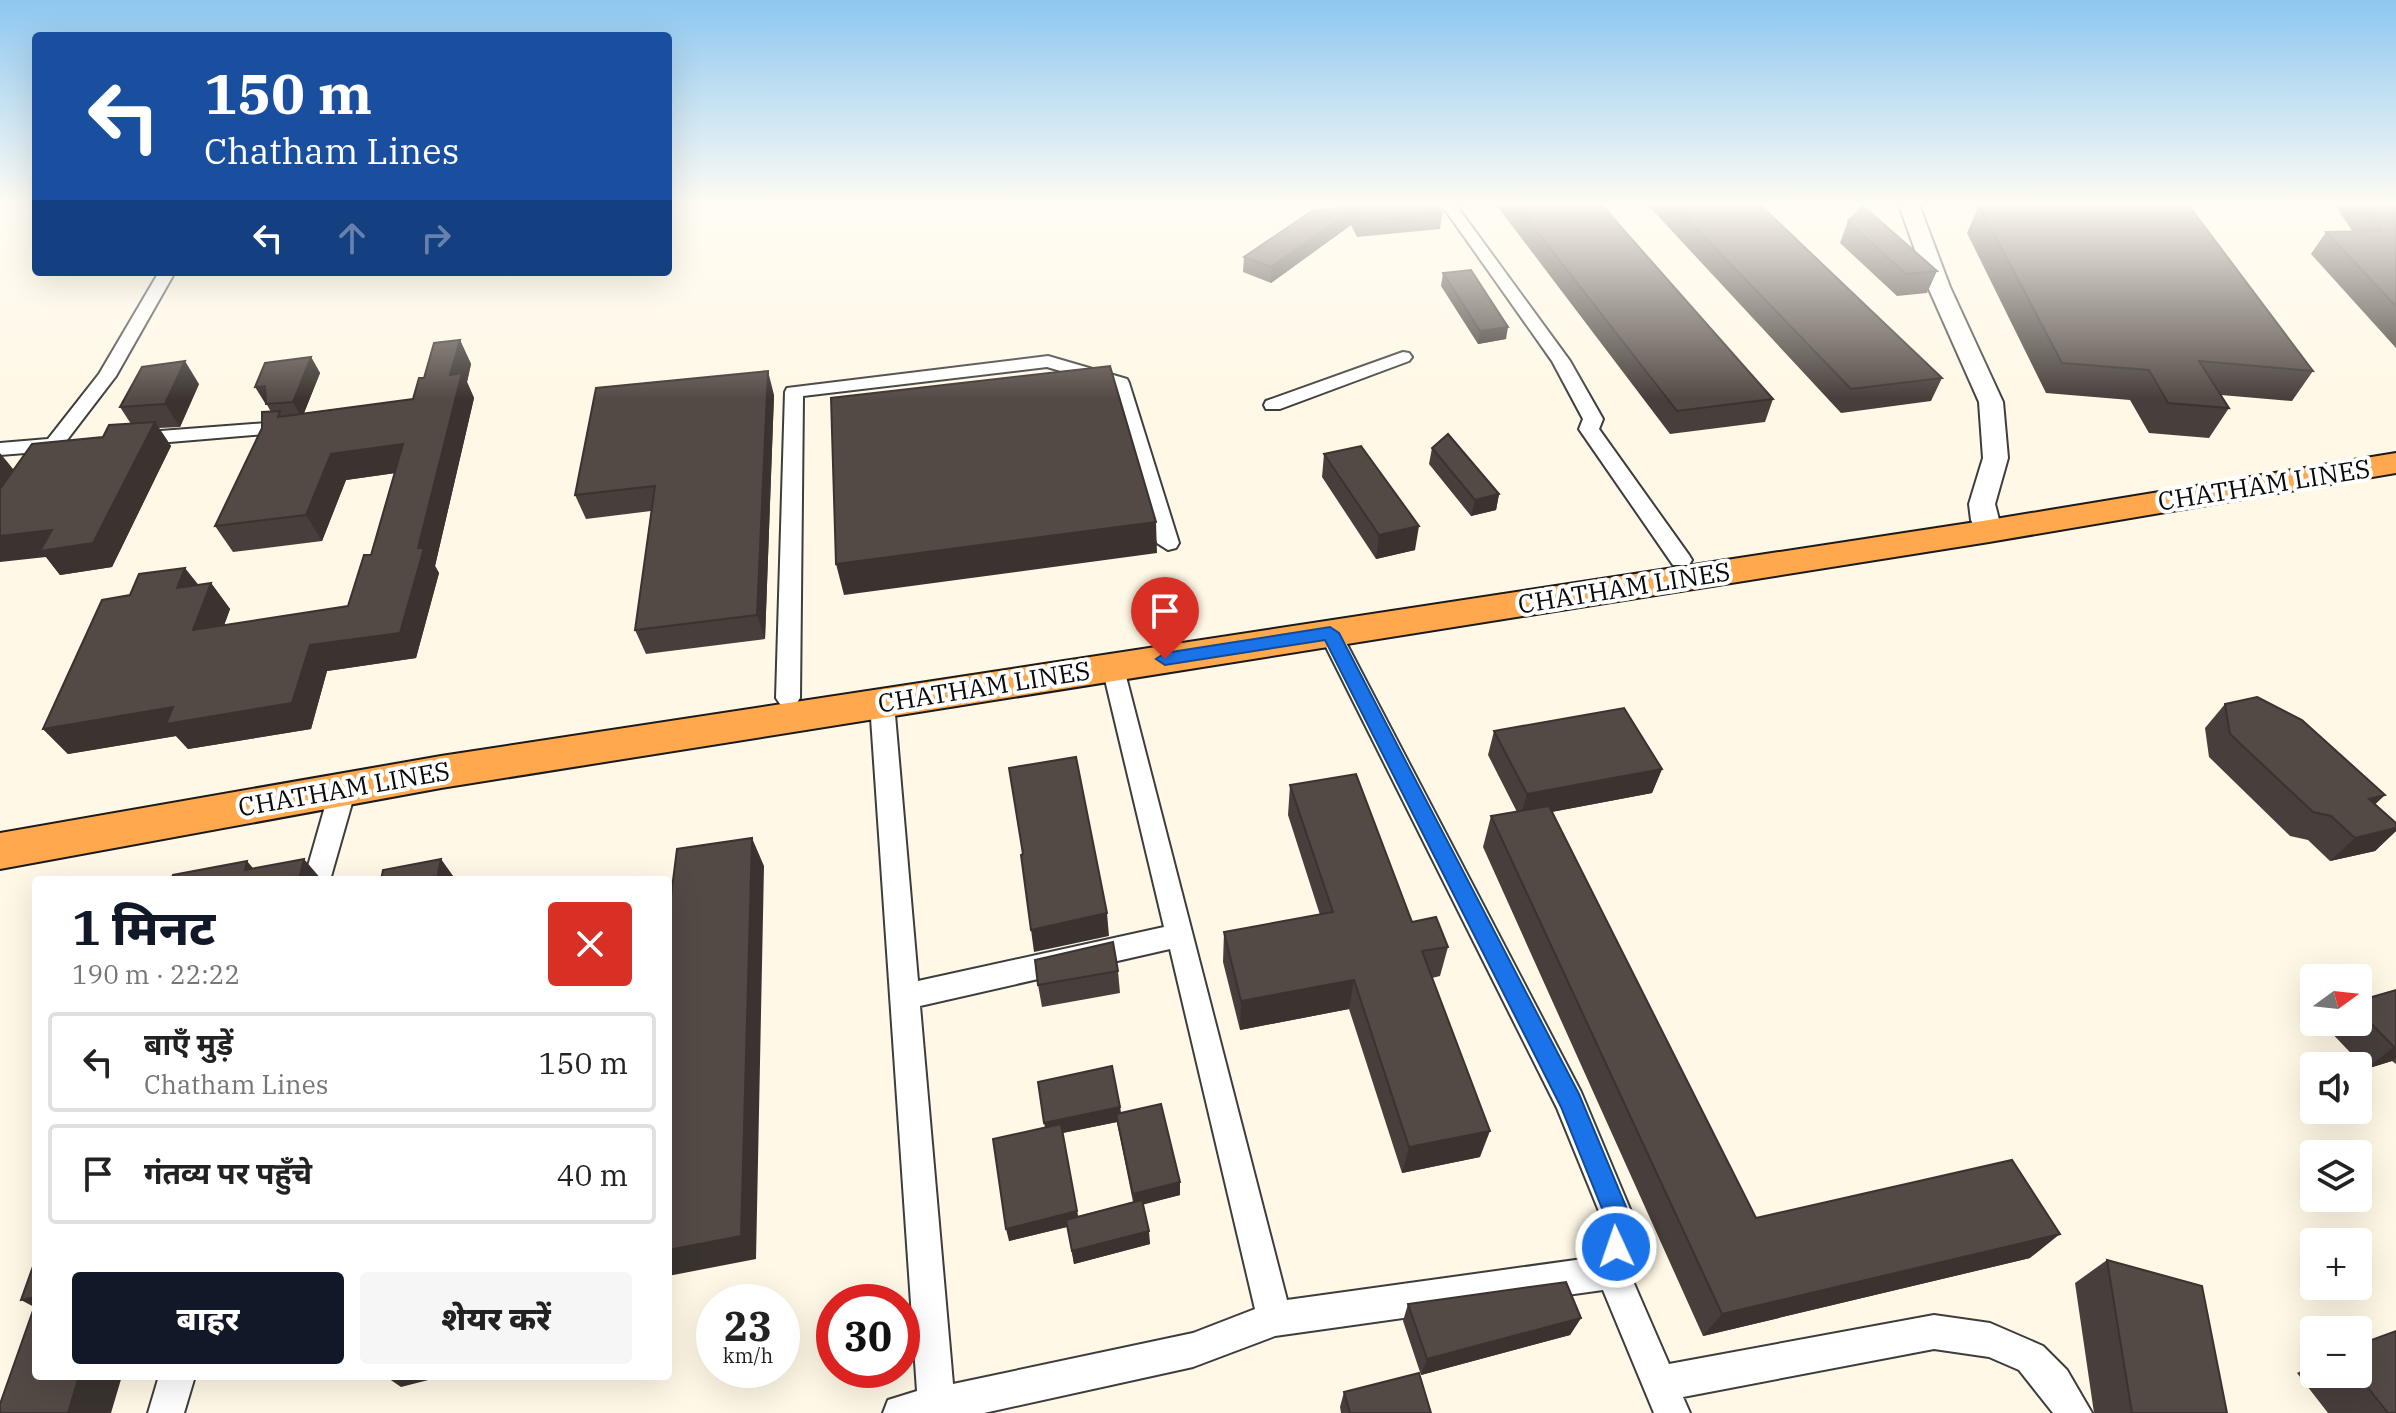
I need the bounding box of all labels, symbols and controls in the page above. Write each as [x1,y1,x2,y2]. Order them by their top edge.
text: 150 m [204,57,372,129]
icon: left [72,64,176,168]
text: Chatham Lines [204,127,459,174]
icon: left [246,216,290,260]
icon: ahead [330,216,374,260]
icon: right [414,216,458,260]
street label: CHATHAM LINES [2155,450,2372,518]
street label: CHATHAM LINES [1515,553,1732,621]
pin [1131,577,1199,659]
icon: arrive [1143,589,1187,633]
street label: CHATHAM LINES [875,652,1092,720]
street label: CHATHAM LINES [235,753,452,823]
text: 1 मिनट [72,896,215,958]
button: close [548,902,632,986]
text: 190 m · 22:22 [72,957,240,991]
north arrow [2300,964,2372,1036]
map controls [2300,964,2372,1388]
text: बाएँ मुड़ें [144,1024,233,1063]
icon: left [76,1040,120,1084]
text: 150 m [538,1043,628,1082]
button: sound [2300,1052,2372,1124]
text: Chatham Lines [144,1067,328,1101]
button: layers [2300,1140,2372,1212]
icon: arrive [76,1152,120,1196]
text: गंतव्य पर पहुँचे [144,1153,312,1192]
text: 40 m [556,1155,628,1194]
position arrow [1574,1205,1658,1289]
button: + [2300,1228,2372,1300]
button: बाहर [72,1272,344,1364]
button: शेयर करें [360,1272,632,1364]
speed limit sign: 30 [816,1284,920,1388]
text: 23 [724,1300,772,1352]
button: − [2300,1316,2372,1388]
text: km/h [723,1342,773,1369]

